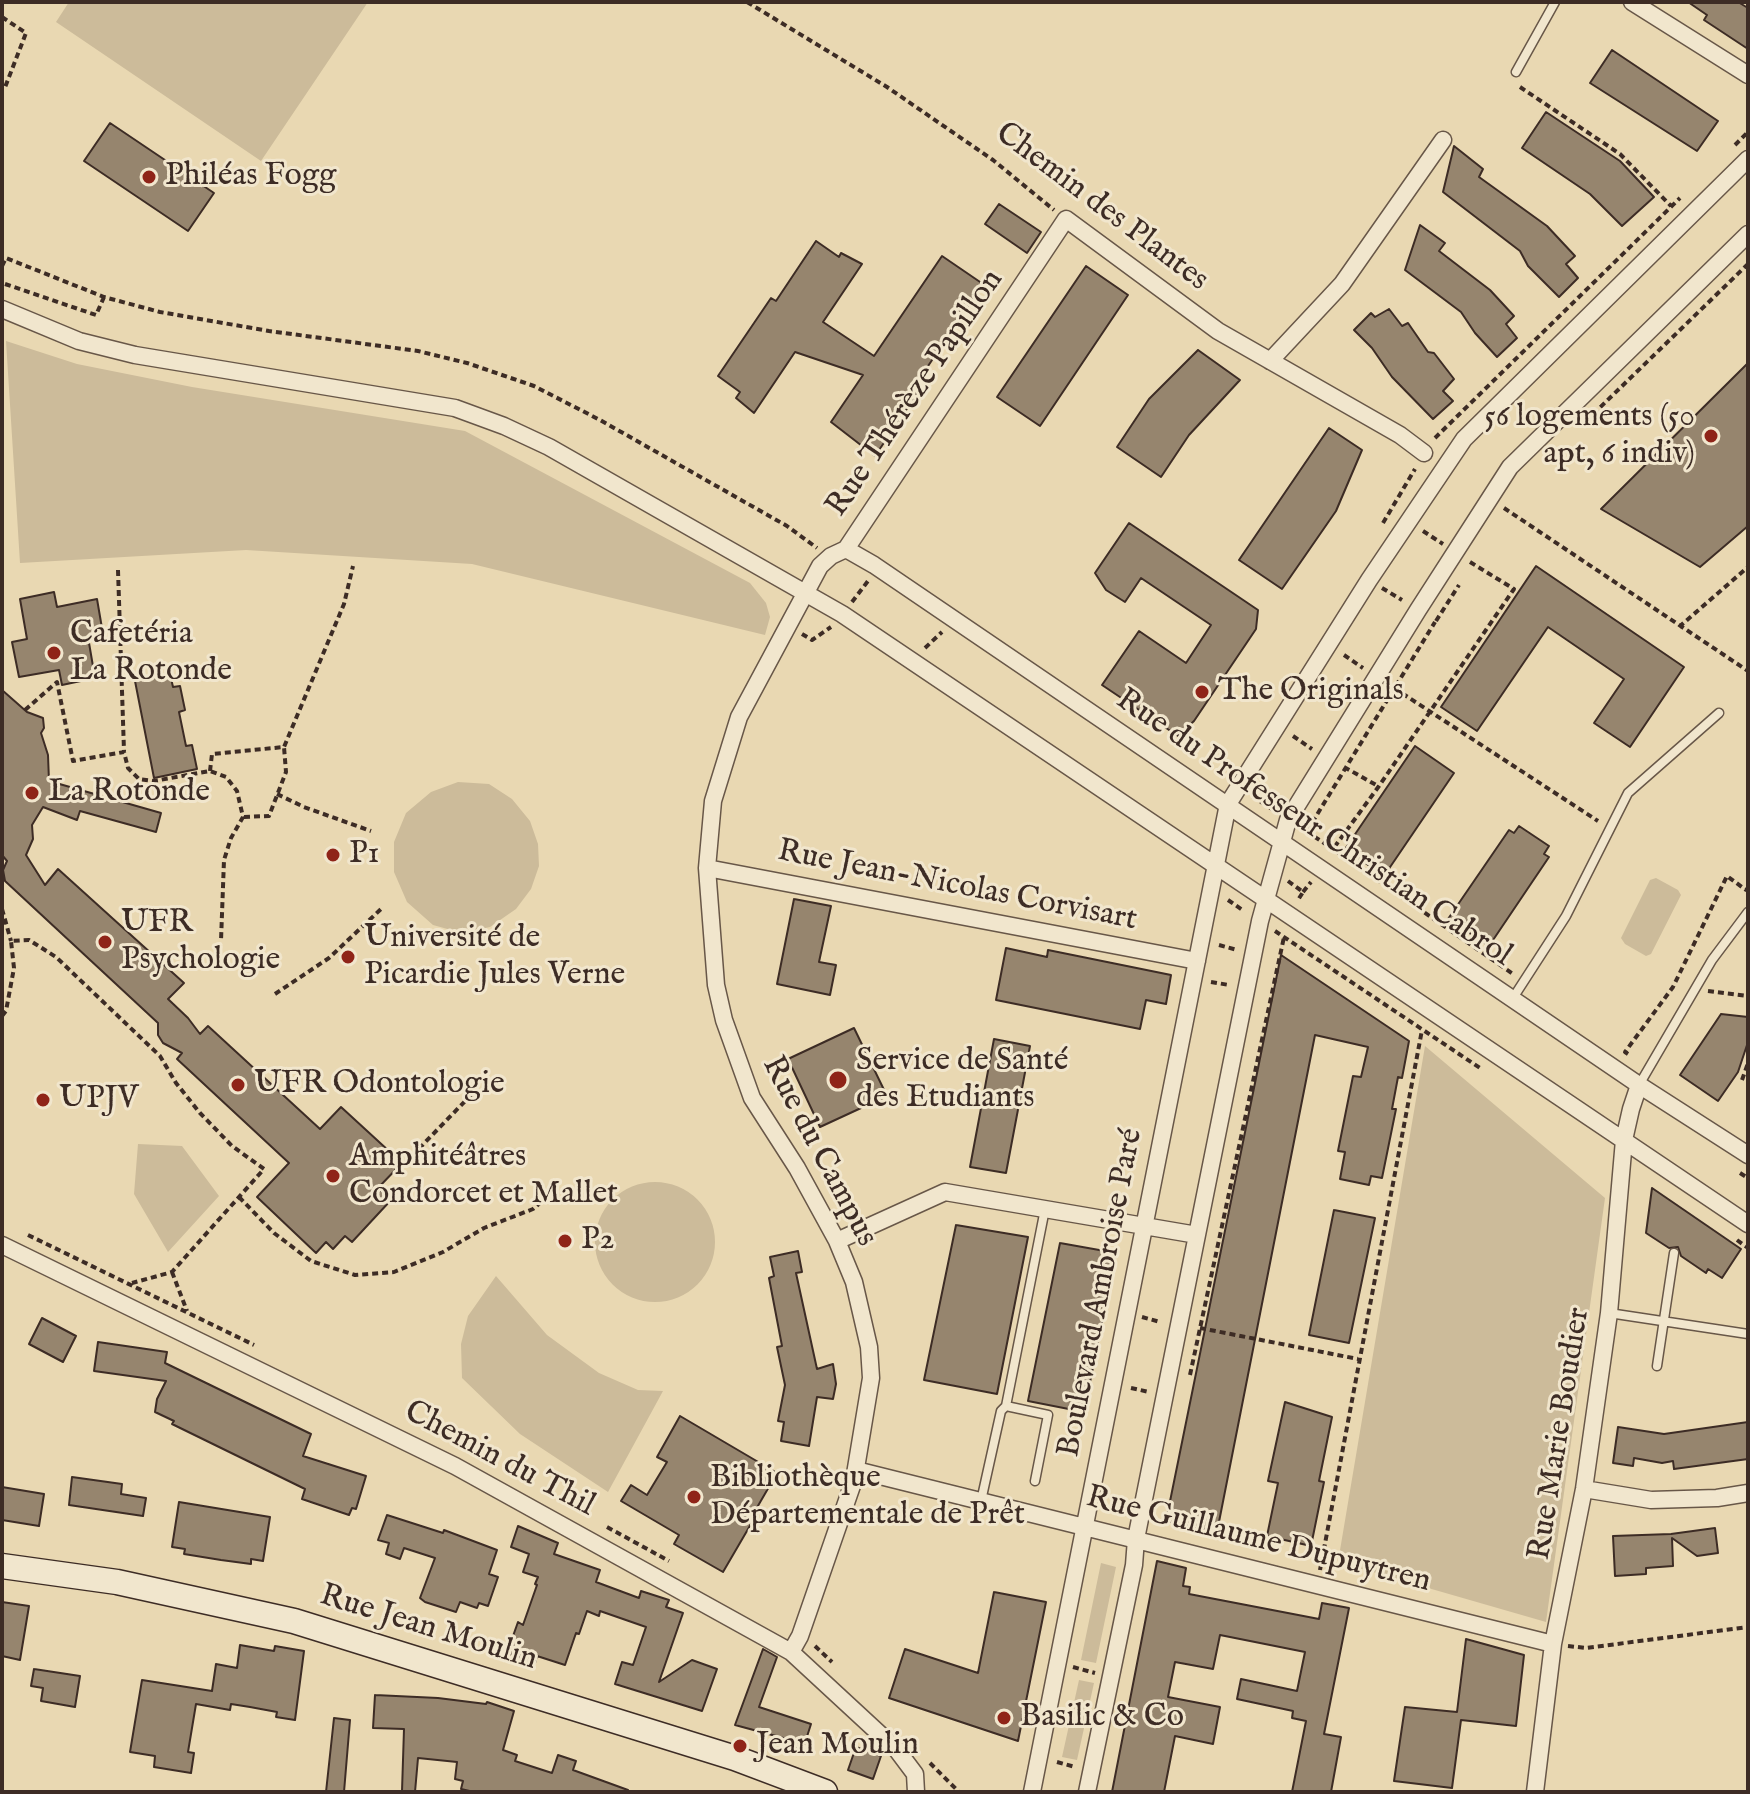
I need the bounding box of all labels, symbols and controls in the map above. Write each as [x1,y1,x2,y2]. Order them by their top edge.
street label: Chemin des Plantes [987,115,1215,301]
place label: Philéas Fogg [165,158,336,196]
marker: Philéas Fogg [140,168,158,186]
street label: Rue Thérèze Papillon [819,263,1013,525]
place label: 56 logements (50 apt, 6 indiv) [1484,399,1695,474]
marker: 56 logements (50 apt, 6 indiv) [1702,427,1720,445]
place label: Cafetéria La Rotonde [70,616,232,691]
marker: Cafetéria La Rotonde [45,644,63,662]
place label: The Originals [1218,673,1404,711]
street label: Rue du Professeur Christian Cabrol [1108,682,1518,976]
marker: The Originals [1193,683,1211,701]
place label: La Rotonde [48,774,210,812]
marker: La Rotonde [23,784,41,802]
street label: Rue Jean-Nicolas Corvisart [774,833,1140,941]
place label: P1 [349,836,379,874]
marker: P1 [324,846,342,864]
place label: UFR Psychologie [121,905,280,980]
place label: Université de Picardie Jules Verne [364,920,625,995]
marker: UFR Psychologie [96,933,114,951]
marker: Université de Picardie Jules Verne [339,948,357,966]
place label: Service de Santé des Etudiants [856,1043,1068,1118]
street label: Rue du Campus [752,1050,884,1254]
place label: UFR Odontologie [254,1066,505,1104]
marker: Service de Santé des Etudiants [827,1069,849,1091]
marker: UFR Odontologie [229,1076,247,1094]
place label: UPJV [59,1081,138,1119]
marker: UPJV [34,1091,52,1109]
street label: Boulevard Ambroise Paré [1051,1125,1153,1461]
place label: Amphitéâtres Condorcet et Mallet [349,1139,618,1214]
marker: Amphitéâtres Condorcet et Mallet [324,1167,342,1185]
place label: P2 [581,1222,615,1260]
marker: P2 [556,1232,574,1250]
street label: Rue Marie Boudier [1522,1305,1600,1563]
street label: Chemin du Thil [397,1394,601,1526]
place label: Bibliothèque Départementale de Prêt [710,1460,1025,1535]
street label: Rue Guillaume Dupuytren [1082,1480,1434,1602]
marker: Bibliothèque Départementale de Prêt [685,1488,703,1506]
street label: Rue Jean Moulin [315,1578,541,1680]
place label: Basilic & Co [1020,1699,1184,1737]
marker: Basilic & Co [995,1709,1013,1727]
place label: Jean Moulin [756,1727,919,1765]
marker: Jean Moulin [731,1737,749,1755]

